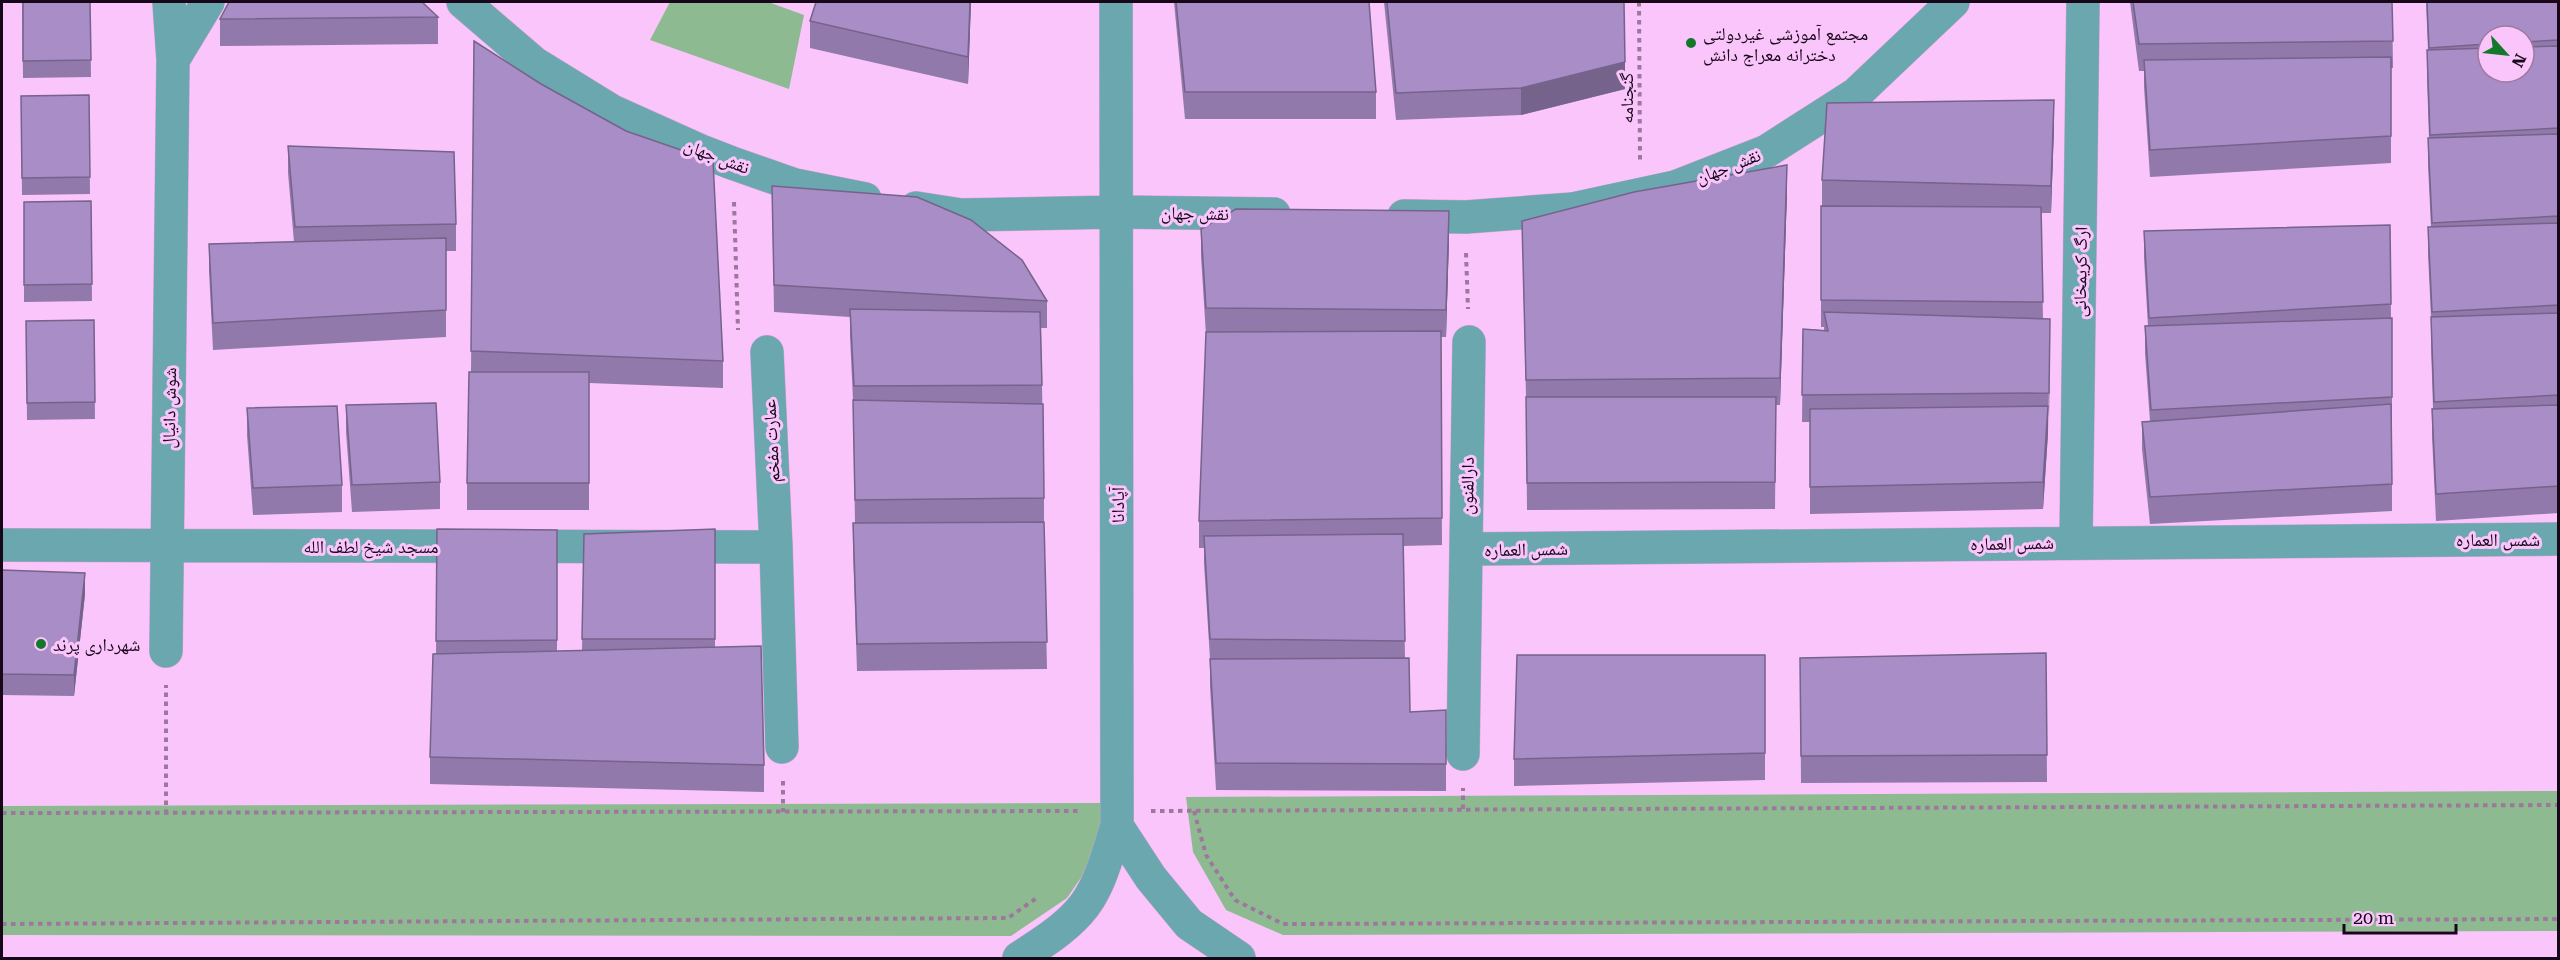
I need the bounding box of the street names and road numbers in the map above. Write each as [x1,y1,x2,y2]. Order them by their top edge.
street label: گنجنامه [1616,72,1637,123]
street label: نقش جهان [681,134,753,179]
street label: نقش جهان [1692,144,1764,189]
street label: نقش جهان [1161,202,1229,225]
street label: ارگ کریمخانی [2069,226,2092,318]
street label: شوش دانیال [158,367,181,449]
street label: عمارت مفخم [758,399,786,483]
street label: دارالفنون [1456,457,1479,515]
street label: آپادانا [1107,486,1129,523]
street label: شمس العماره [2456,529,2540,551]
street label: شمس العماره [1970,532,2054,555]
street label: مسجد شیخ لطف الله [303,536,439,559]
street label: شمس العماره [1484,538,1568,561]

